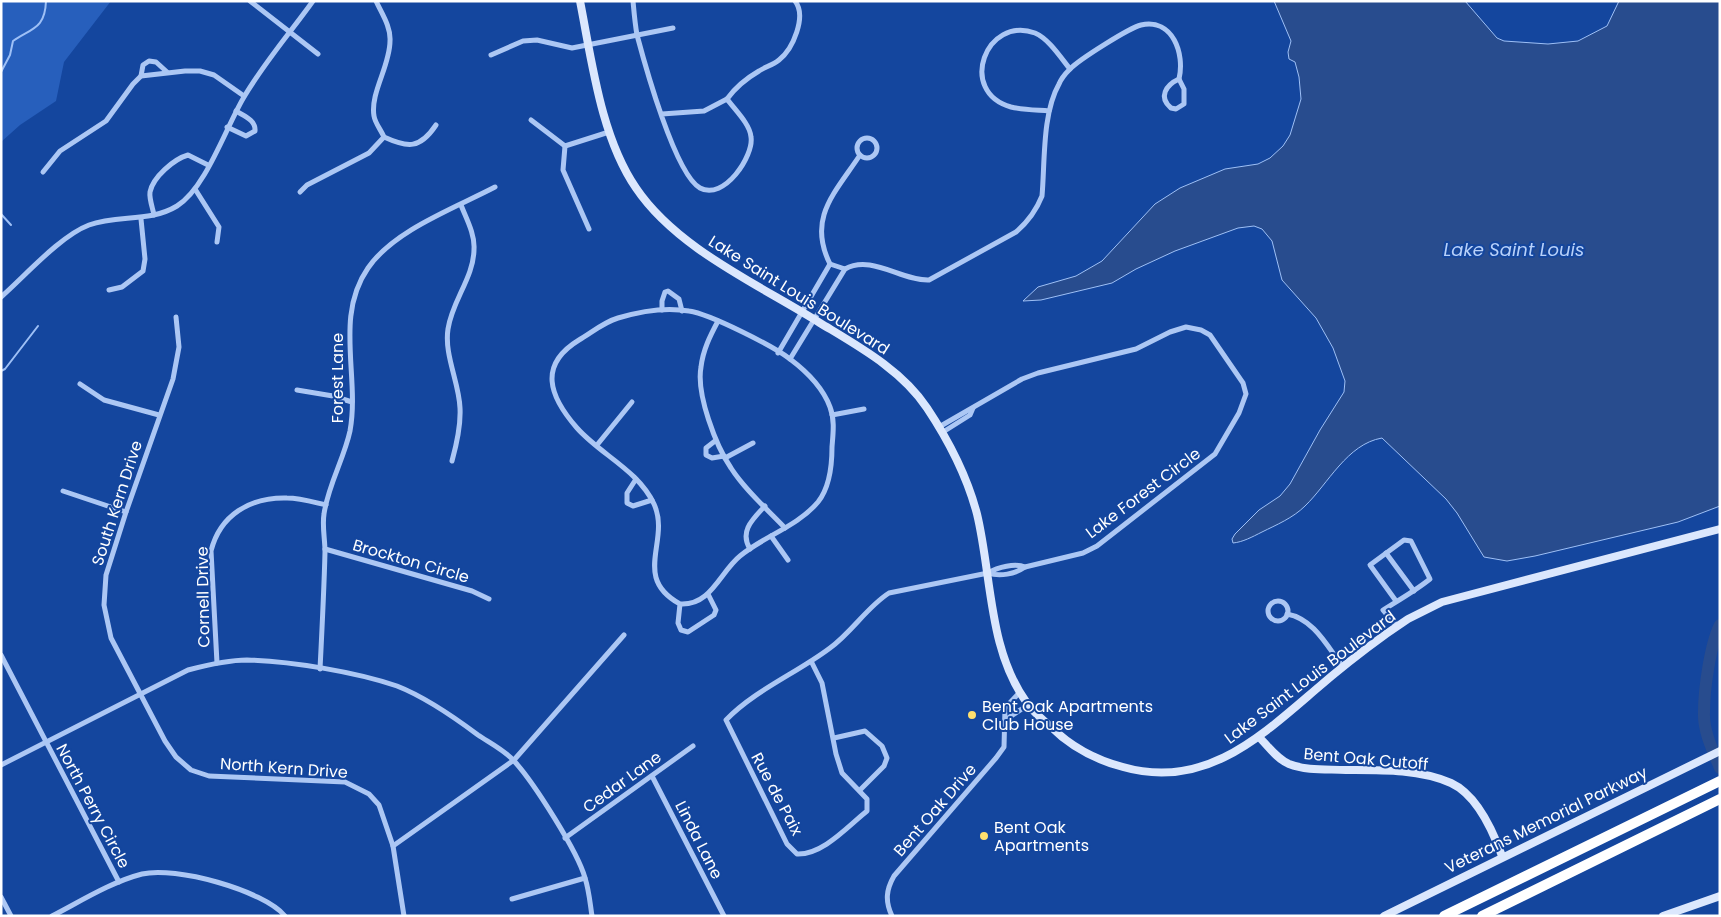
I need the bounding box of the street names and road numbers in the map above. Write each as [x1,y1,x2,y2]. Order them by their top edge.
street label: Lake Saint Louis Boulevard [704,230,894,360]
street label: Forest Lane [326,333,349,423]
street label: South Kern Drive [86,437,148,569]
street label: Lake Forest Circle [1081,442,1205,544]
street label: Brockton Circle [350,533,472,589]
street label: Cornell Drive [191,546,215,648]
street label: Lake Saint Louis Boulevard [1219,605,1401,749]
street label: North Perry Circle [50,740,136,872]
street label: Bent Oak Cutoff [1303,742,1429,776]
street label: Cedar Lane [578,746,666,818]
street label: Rue de Paix [746,748,809,840]
street label: North Kern Drive [219,752,349,784]
street label: Bent Oak Drive [888,759,982,861]
street label: Veterans Memorial Parkway [1441,761,1651,879]
street label: Linda Lane [669,797,729,883]

